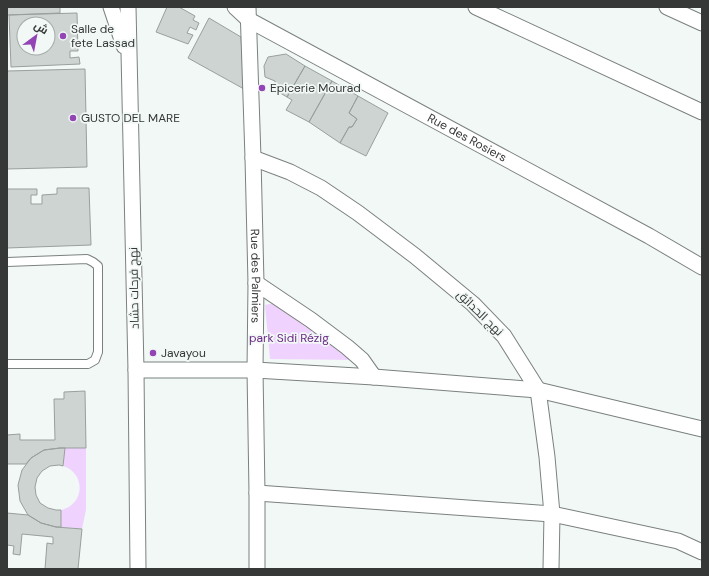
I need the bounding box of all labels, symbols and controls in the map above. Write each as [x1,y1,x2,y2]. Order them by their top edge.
north arrow [16,16,56,56]
text: ش [32,18,51,37]
place label: Salle de fete Lassad [71,21,135,51]
marker: Salle de fete Lassad [58,31,68,41]
place label: Epicerie Mourad [270,80,361,96]
marker: Epicerie Mourad [257,83,267,93]
place label: GUSTO DEL MARE [81,110,180,126]
street label: Rue des Rosiers [425,110,510,166]
marker: GUSTO DEL MARE [68,113,78,123]
street label: Rue des Palmiers [247,228,264,323]
street label: نهج فرحات حشاد [125,247,143,329]
street label: نهج الحدائق [453,287,507,339]
park label: park Sidi Rézig [249,330,329,346]
place label: Javayou [161,345,206,361]
marker: Javayou [148,348,158,358]

